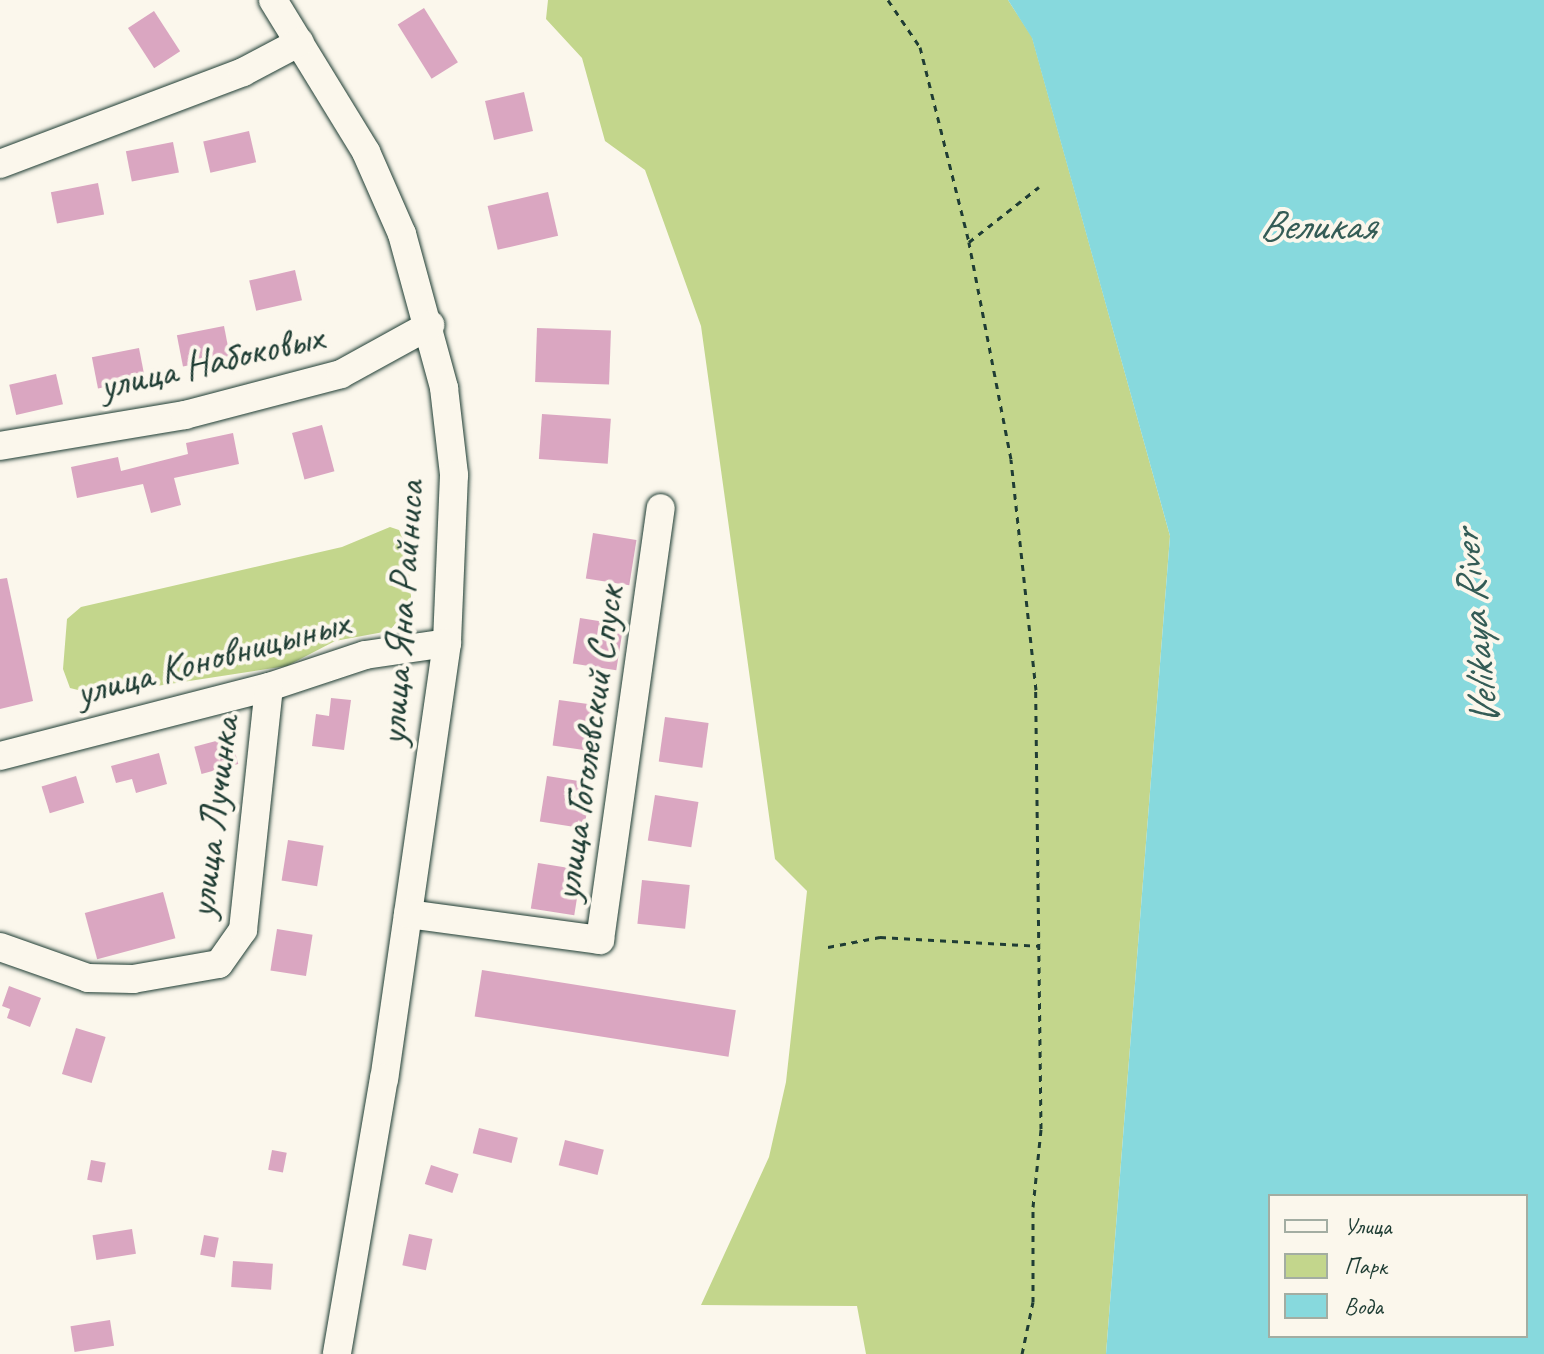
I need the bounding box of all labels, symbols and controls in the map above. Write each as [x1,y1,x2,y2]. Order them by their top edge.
water label: Великая [1259,201,1375,251]
street label: улица Набоковых [94,312,328,410]
street label: улица Яна Райниса [368,479,434,747]
water label: Velikaya River [1441,528,1511,730]
street label: улица Гоголевский Спуск [542,583,634,903]
street label: улица Коновницыных [70,598,354,716]
street label: улица Лучинка [177,714,249,920]
legend [1268,1194,1528,1338]
text: Улица [1344,1211,1392,1241]
text: Парк [1344,1251,1387,1281]
text: Вода [1344,1291,1383,1321]

